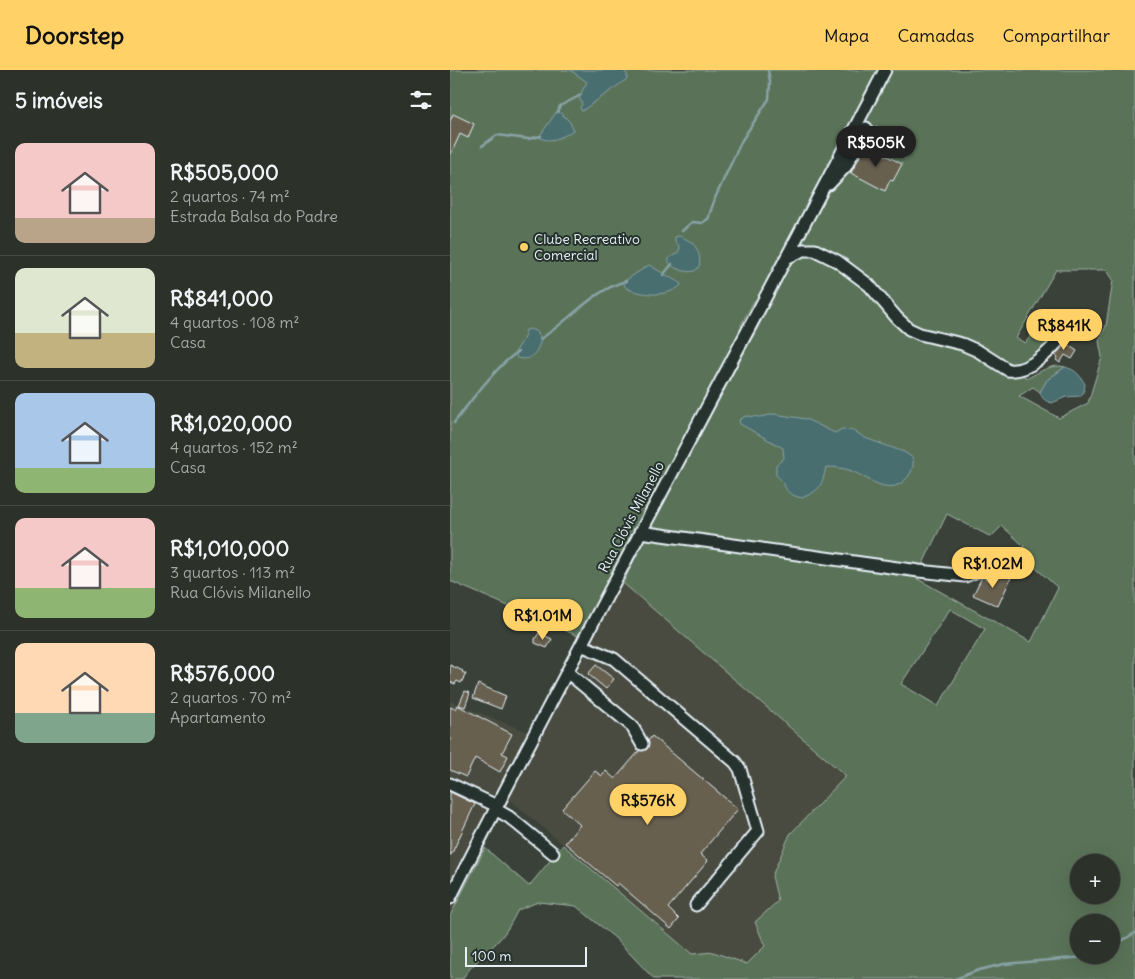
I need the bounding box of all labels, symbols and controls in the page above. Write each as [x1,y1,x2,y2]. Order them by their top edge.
text: Doorstep [25,20,124,50]
text: Mapa [824,24,869,47]
text: Camadas [897,24,974,47]
text: Compartilhar [1002,24,1110,47]
icon: filters [407,86,435,114]
text: 5 imóveis [15,87,103,114]
pin: R$505K [835,126,917,168]
text: R$505K [847,132,905,152]
text: R$505,000 [170,159,279,186]
icon: home [55,163,115,223]
text: 2 quartos · 74 m² [170,186,290,206]
text: Estrada Balsa do Padre [170,206,338,226]
place label: Clube Recreativo Comercial [534,230,640,264]
marker: Clube Recreativo Comercial [518,241,530,253]
text: R$841,000 [170,285,273,312]
icon: home [55,288,115,348]
pin: R$841K [1023,308,1105,351]
text: 4 quartos · 108 m² [170,312,300,332]
text: R$841K [1037,315,1091,335]
text: Casa [170,332,206,352]
text: R$1,020,000 [170,410,292,437]
icon: home [55,413,115,473]
text: 4 quartos · 152 m² [170,437,298,457]
text: Casa [170,457,206,477]
street label: Rua Clóvis Milanello [594,458,668,576]
text: R$1,010,000 [170,535,289,562]
icon: home [55,538,115,598]
pin: R$1.02M [947,546,1039,589]
text: R$1.02M [963,553,1023,573]
text: 3 quartos · 113 m² [170,562,295,582]
text: Rua Clóvis Milanello [170,582,311,602]
pin: R$1.01M [497,598,589,641]
text: R$1.01M [514,605,572,625]
text: R$576,000 [170,660,275,687]
icon: home [55,663,115,723]
text: 2 quartos · 70 m² [170,687,291,707]
text: Apartamento [170,707,266,727]
pin: R$576K [607,784,689,826]
text: R$576K [621,790,676,810]
map controls [1070,854,1120,964]
button: + [1070,854,1120,904]
button: − [1070,914,1120,964]
scale bar [465,944,588,967]
text: 100 m [472,947,512,965]

